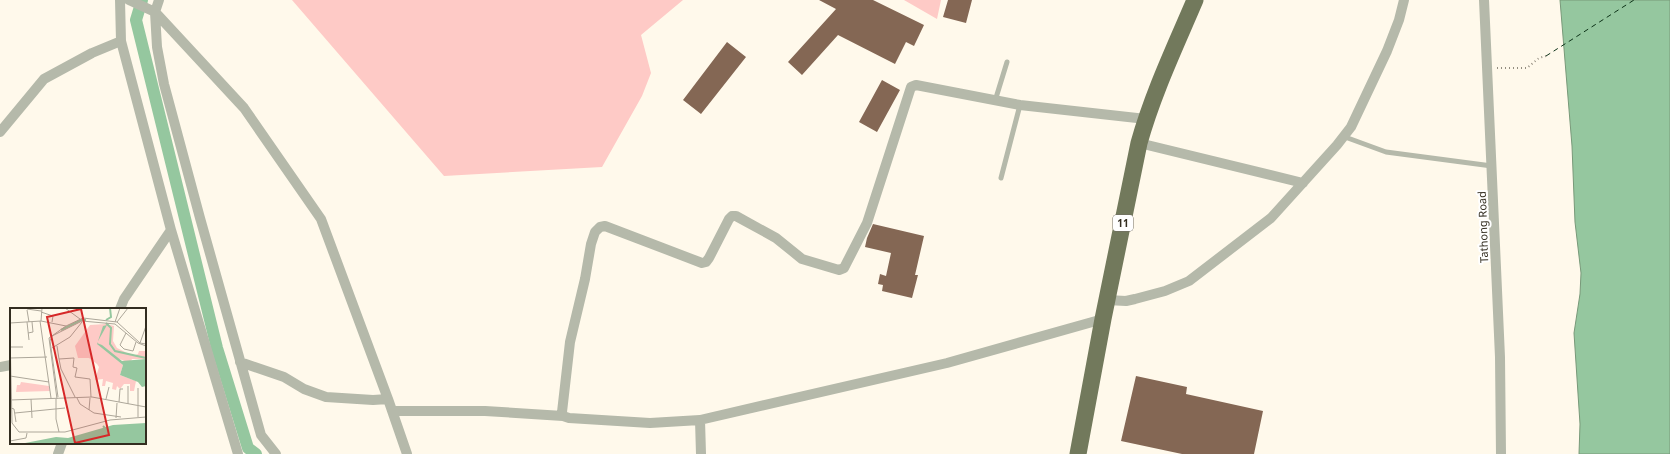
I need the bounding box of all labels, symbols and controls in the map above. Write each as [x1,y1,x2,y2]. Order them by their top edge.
street label: Tathong Road [1474,191,1491,263]
road number: 11 [1113,215,1133,231]
inset map [10,308,146,444]

